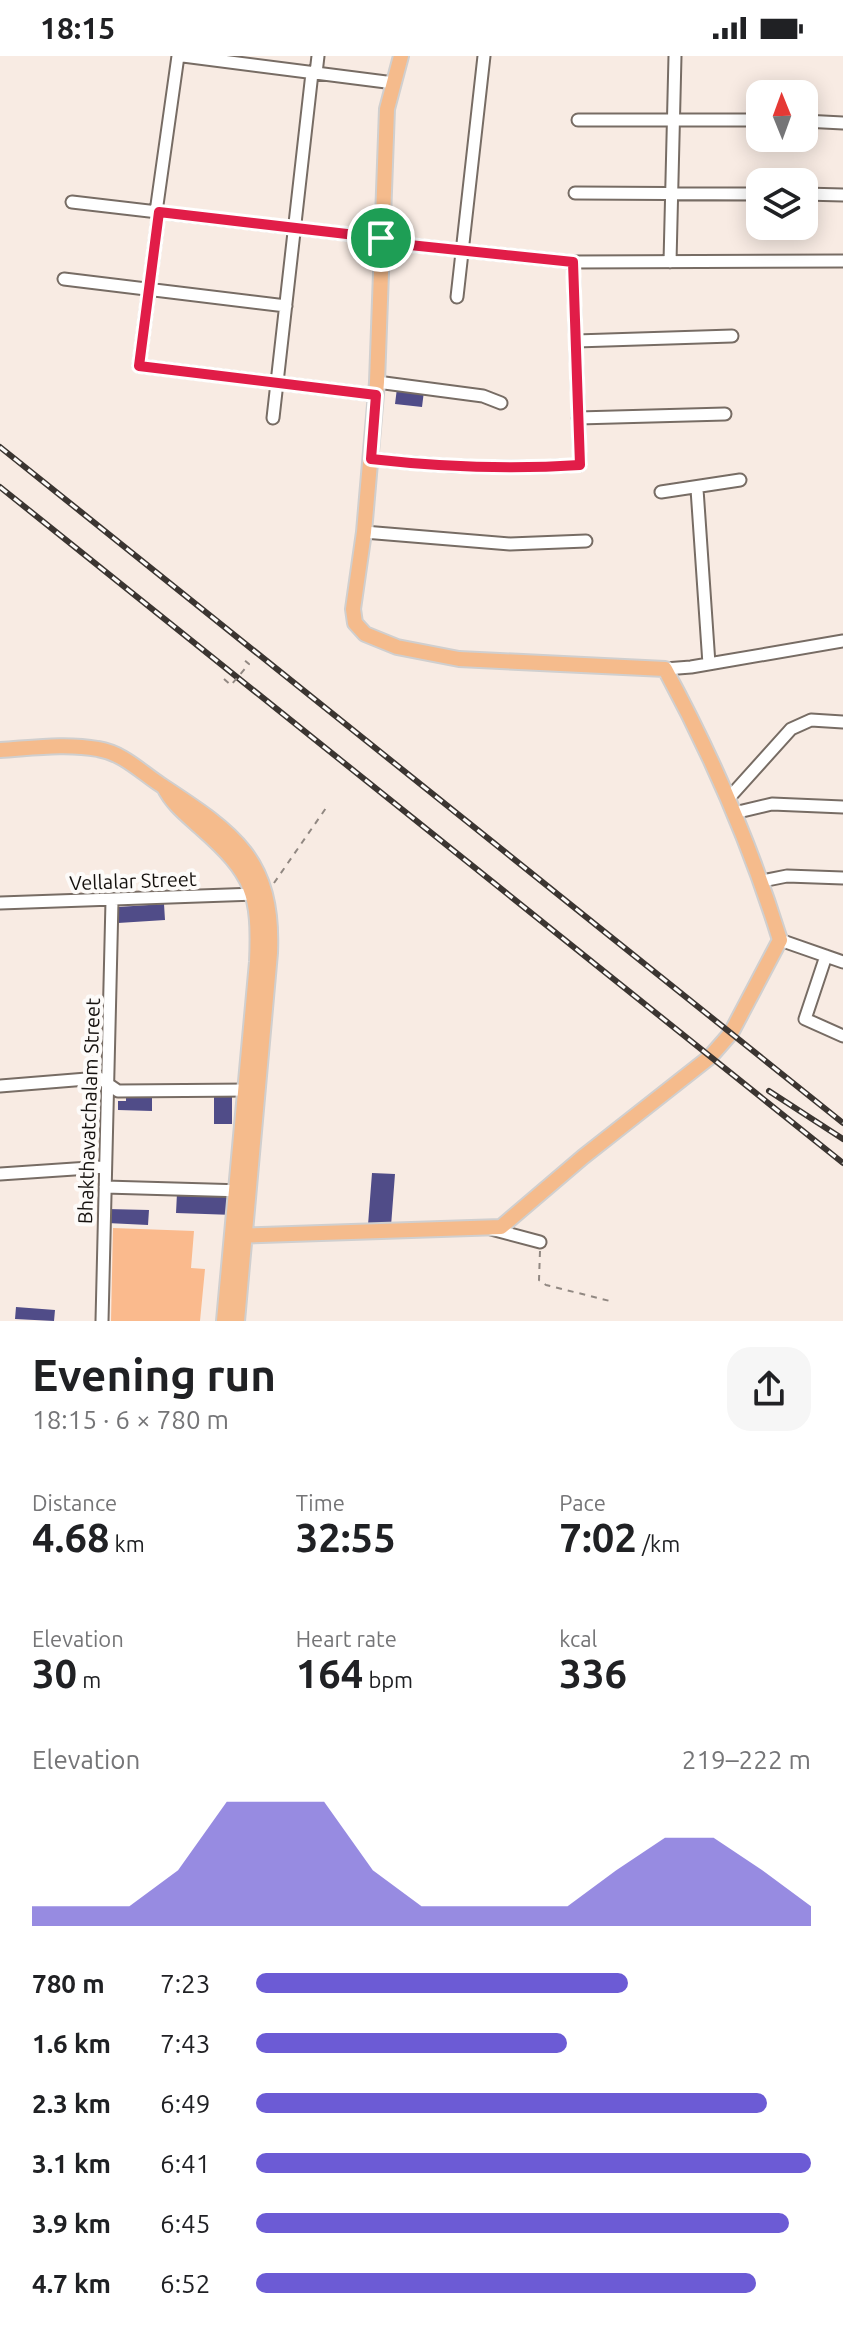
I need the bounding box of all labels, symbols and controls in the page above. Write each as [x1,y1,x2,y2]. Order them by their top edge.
text: 18:15 [40,11,115,45]
north arrow [746,80,818,152]
map controls [746,80,818,240]
button: layers [746,168,818,240]
pin [347,204,415,272]
icon: arrive [359,216,403,260]
street label: Vellalar Street [69,867,197,894]
street label: Bhakthavatchalam Street [73,997,104,1224]
button: share [727,1347,811,1431]
text: Evening run [32,1350,276,1399]
text: 18:15 · 6 × 780 m [32,1405,229,1434]
text: Distance [32,1490,117,1515]
text: Time [296,1490,345,1515]
text: Pace [559,1490,606,1515]
text: 4.68 [32,1515,110,1560]
text: 32:55 [296,1515,396,1560]
text: 7:02 [559,1515,637,1560]
text: km [110,1531,145,1556]
text: /km [637,1531,680,1556]
text: Elevation [32,1626,124,1651]
text: Heart rate [296,1626,397,1651]
text: kcal [559,1626,597,1651]
text: 30 [32,1651,77,1696]
text: 164 [296,1651,363,1696]
text: 336 [559,1651,627,1696]
text: m [77,1667,101,1692]
text: bpm [363,1667,413,1692]
text: Elevation [32,1745,140,1774]
text: 219–222 m [682,1745,811,1774]
text: 780 m [32,1969,105,1998]
text: 7:23 [160,1969,210,1998]
text: 1.6 km [32,2029,111,2058]
text: 7:43 [160,2029,210,2058]
text: 2.3 km [32,2089,111,2118]
text: 6:49 [160,2089,210,2118]
text: 3.1 km [32,2149,111,2178]
text: 6:41 [160,2149,210,2178]
text: 3.9 km [32,2209,111,2238]
text: 6:45 [160,2209,210,2238]
text: 4.7 km [32,2269,111,2298]
text: 6:52 [160,2269,210,2298]

